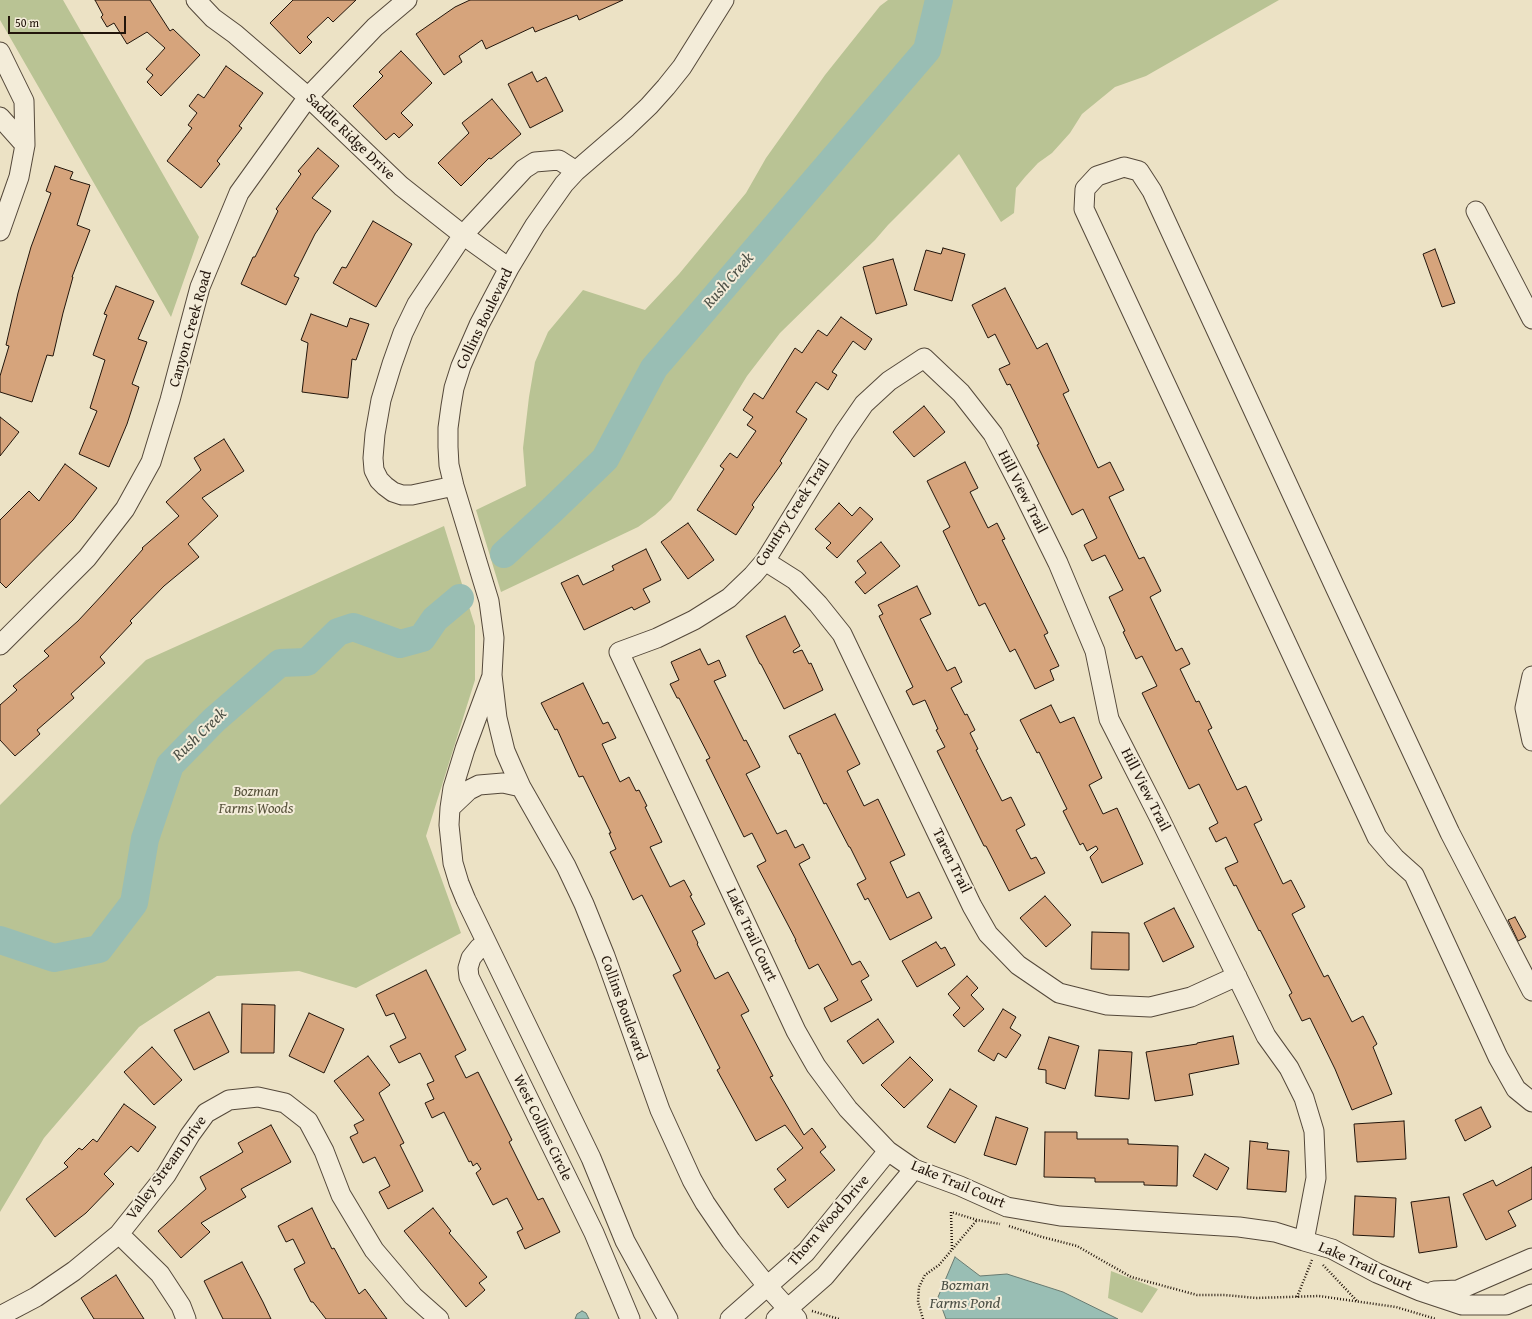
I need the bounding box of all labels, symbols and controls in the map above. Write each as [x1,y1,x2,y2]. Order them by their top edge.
scale bar [10,8,128,34]
text: 50 m [15,14,39,31]
street label: Saddle Ridge Drive [302,90,398,184]
water label: Rush Creek [700,249,758,313]
street label: Collins Boulevard [453,266,517,372]
street label: Canyon Creek Road [166,269,216,389]
street label: Hill View Trail [993,447,1051,537]
street label: Country Creek Trail [752,456,834,570]
water label: Rush Creek [169,705,231,765]
street label: Hill View Trail [1116,745,1174,835]
park label: Bozman Farms Woods [219,783,293,818]
street label: Taren Trail [928,826,974,896]
street label: Lake Trail Court [722,886,780,984]
street label: Collins Boulevard [596,953,650,1063]
street label: West Collins Circle [509,1072,575,1184]
street label: Valley Stream Drive [123,1112,211,1224]
street label: Lake Trail Court [908,1157,1008,1213]
street label: Thorn Wood Drive [785,1172,873,1270]
street label: Lake Trail Court [1315,1238,1415,1296]
water label: Bozman Farms Pond [929,1276,1001,1314]

